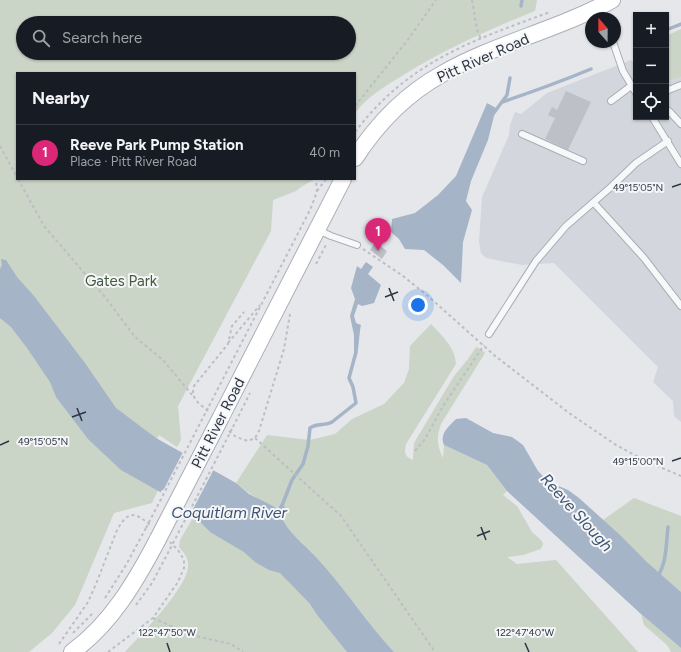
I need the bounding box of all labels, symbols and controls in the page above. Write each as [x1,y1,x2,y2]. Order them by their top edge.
north arrow [585,12,621,48]
map controls [633,12,669,120]
button: + [633,12,669,48]
search box [16,16,356,60]
icon: search [30,27,52,49]
text: Search here [62,29,142,47]
street label: Pitt River Road [434,30,532,86]
button: − [633,48,669,84]
button: locate [633,84,669,120]
text: Nearby [32,88,90,108]
text: Reeve Park Pump Station [70,136,244,154]
text: 1 [42,145,48,160]
text: 40 m [309,145,340,160]
text: Place · Pitt River Road [70,154,197,169]
text: 49°15'05"N [613,181,663,194]
pin: 1 [365,218,391,251]
park label: Gates Park [85,272,158,290]
your location [408,295,428,315]
street label: Pitt River Road [187,375,249,471]
text: 49°15'05"N [18,435,68,448]
text: 49°15'00"N [612,455,664,468]
water label: Reeve Slough [537,469,617,555]
water label: Coquitlam River [171,503,287,522]
text: 122°47'50"W [138,626,196,639]
text: 122°47'40"W [496,626,554,639]

